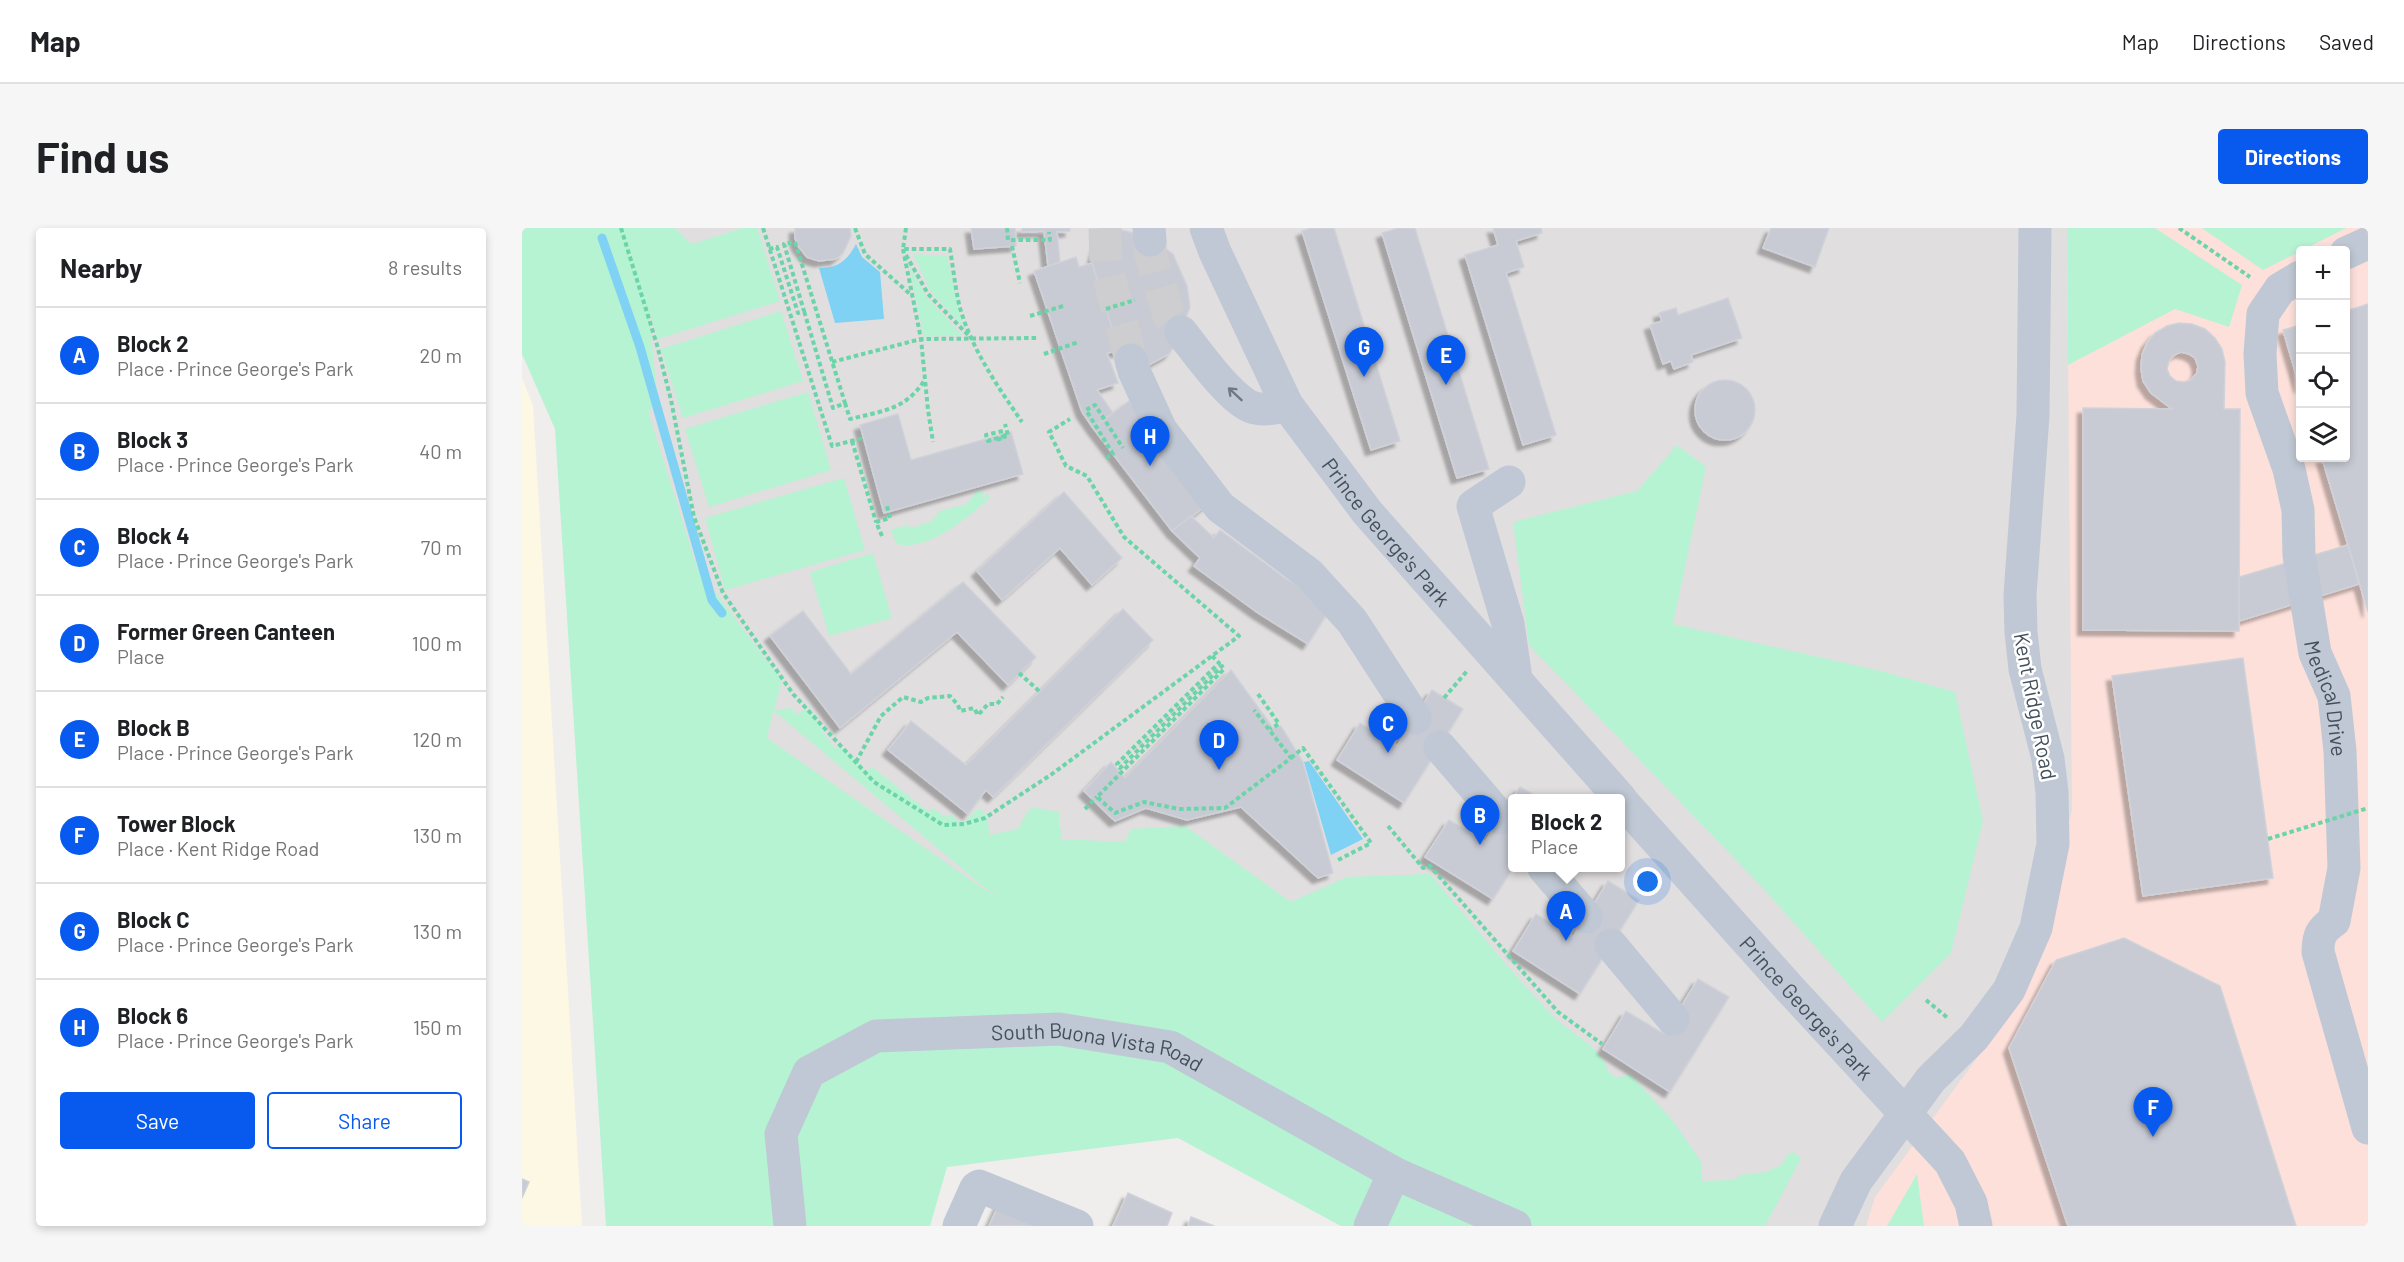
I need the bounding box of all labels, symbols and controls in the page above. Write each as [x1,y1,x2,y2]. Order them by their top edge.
text: Map [30,24,81,58]
text: Map [2122,29,2159,54]
text: Directions [2192,29,2286,54]
text: Saved [2319,29,2374,54]
button: Directions [2218,129,2368,184]
text: Find us [36,131,169,181]
map controls [2296,246,2350,462]
button: + [2296,246,2350,300]
text: Nearby [60,252,142,283]
text: 8 results [388,255,462,279]
button: − [2296,300,2350,354]
pin: G [1344,328,1384,377]
text: Block 2 [117,330,189,356]
pin: E [1426,336,1466,385]
text: A [73,343,86,367]
text: 20 m [419,343,462,367]
button: locate [2296,354,2350,408]
text: Place · Prince George's Park [117,356,354,380]
one-way arrow [1227,386,1242,401]
button: layers [2296,408,2350,462]
pin: H [1130,416,1170,466]
text: Block 3 [117,426,188,452]
text: B [73,439,86,463]
text: 40 m [419,439,462,463]
text: Place · Prince George's Park [117,452,354,476]
street label: Prince George's Park [1318,452,1456,611]
text: Block 4 [117,522,190,548]
text: C [73,535,86,559]
text: 70 m [421,535,462,559]
text: Place · Prince George's Park [117,548,354,572]
text: Former Green Canteen [117,618,335,644]
street label: Kent Ridge Road [2009,630,2063,782]
text: D [73,631,86,655]
text: 100 m [412,631,462,655]
street label: Medical Drive [2301,638,2353,758]
text: Place [117,644,165,668]
pin: C [1368,704,1408,753]
text: Block B [117,714,190,740]
pin: D [1200,720,1238,770]
text: E [74,727,85,751]
text: 120 m [412,727,462,751]
text: Place · Prince George's Park [117,740,354,764]
popup [1508,794,1625,872]
pin: B [1460,796,1500,845]
text: Block 2 [1531,808,1602,834]
text: Tower Block [117,810,236,836]
text: F [74,823,85,847]
text: 130 m [413,823,462,847]
text: Place [1531,834,1578,858]
text: Place · Kent Ridge Road [117,836,319,860]
your location [1633,867,1662,896]
pin: A [1546,892,1586,941]
text: Block C [117,906,190,932]
text: G [73,919,86,943]
text: 130 m [413,919,462,943]
street label: Prince George's Park [1736,930,1879,1084]
text: Place · Prince George's Park [117,932,354,956]
text: Block 6 [117,1002,188,1028]
text: H [73,1015,86,1039]
text: 150 m [413,1015,462,1039]
street label: South Buona Vista Road [990,1016,1208,1076]
text: Place · Prince George's Park [117,1028,354,1052]
pin: F [2134,1088,2172,1137]
button: Save [60,1092,255,1149]
button: Share [267,1092,462,1149]

